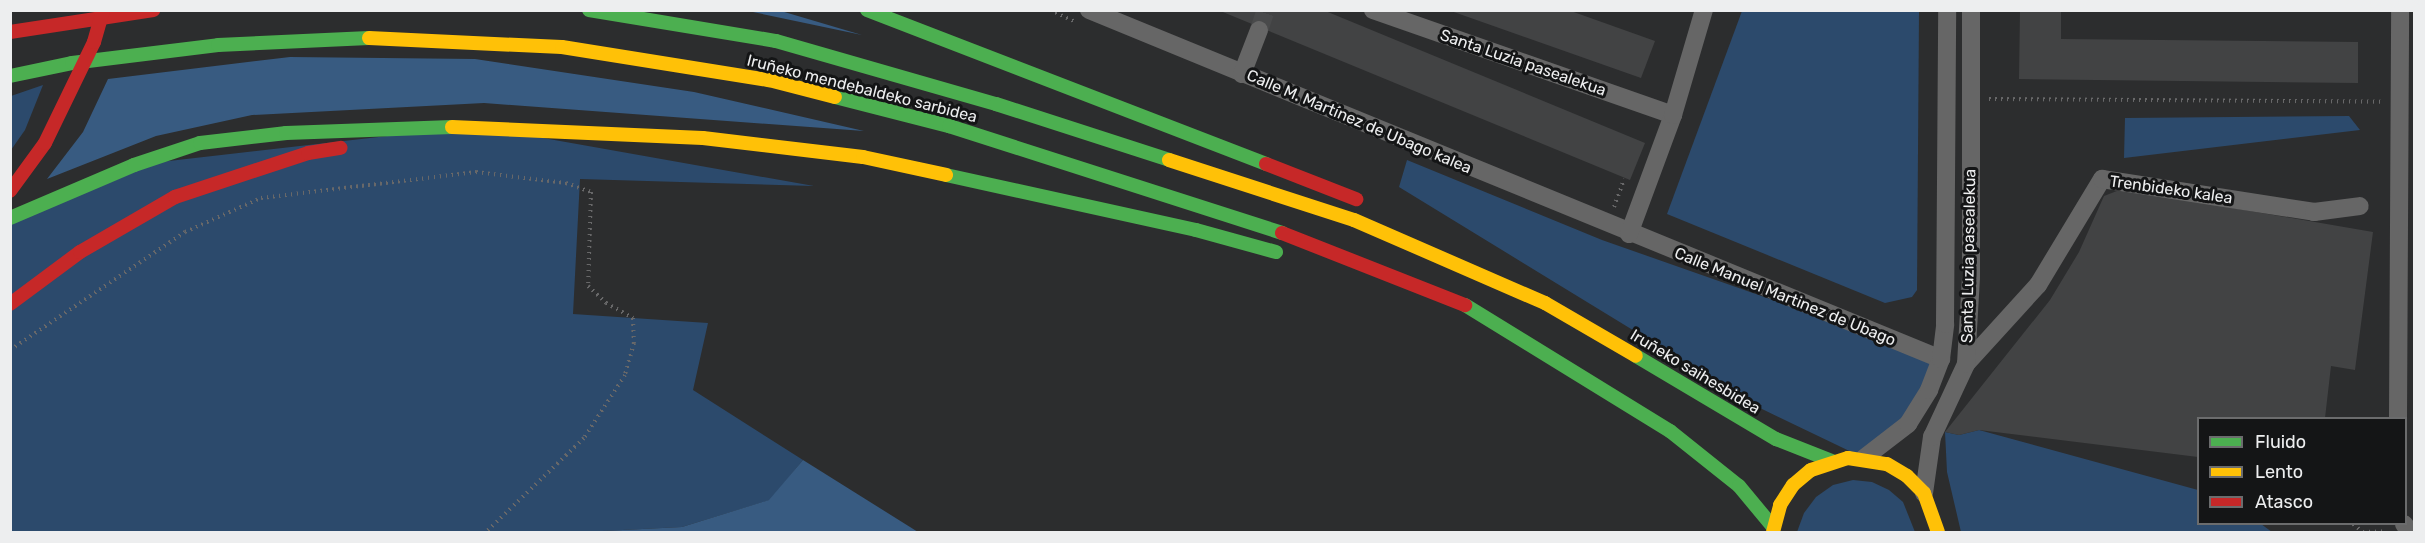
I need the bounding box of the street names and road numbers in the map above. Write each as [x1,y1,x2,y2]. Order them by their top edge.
street label: Santa Luzia pasealekua [1437,26,1609,100]
street label: Iruñeko mendebaldeko sarbidea [745,51,979,127]
street label: Calle M. Martínez de Ubago kalea [1244,66,1474,178]
street label: Santa Luzia pasealekua [1958,169,1980,343]
street label: Trenbideko kalea [2108,172,2234,208]
street label: Calle Manuel Martinez de Ubago [1672,244,1898,350]
street label: Iruñeko saihesbidea [1627,326,1763,418]

